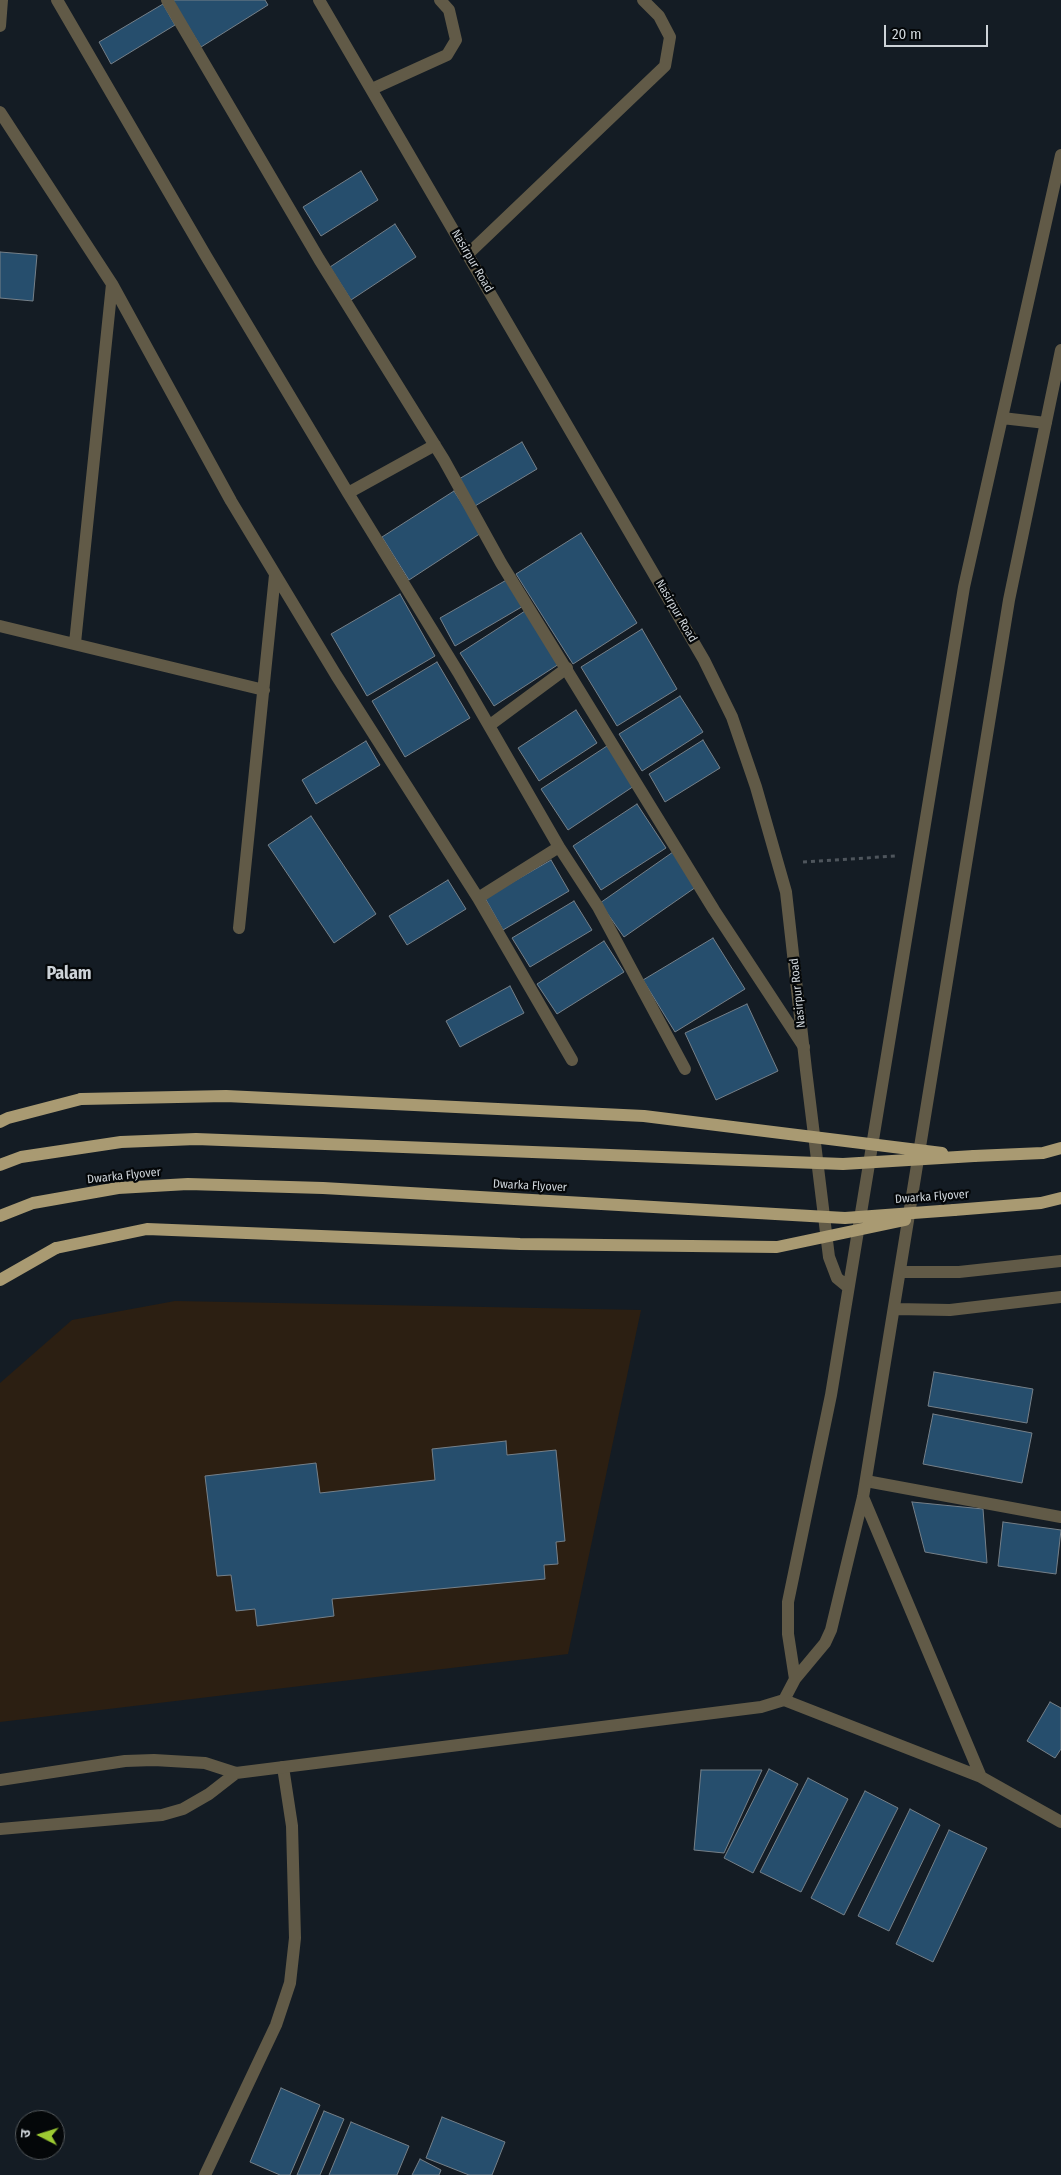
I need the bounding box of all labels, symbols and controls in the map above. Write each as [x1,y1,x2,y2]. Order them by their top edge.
scale bar [886,15,990,47]
text: 20 m [892,25,922,43]
street label: Nasirpur Road [448,227,496,295]
street label: Nasirpur Road [652,577,700,645]
street label: Nasirpur Road [787,957,809,1029]
district label: Palam [46,963,92,985]
street label: Dwarka Flyover [86,1165,162,1187]
street label: Dwarka Flyover [493,1177,567,1195]
street label: Dwarka Flyover [895,1187,969,1207]
north arrow [15,2110,65,2160]
text: उ [17,2129,34,2139]

